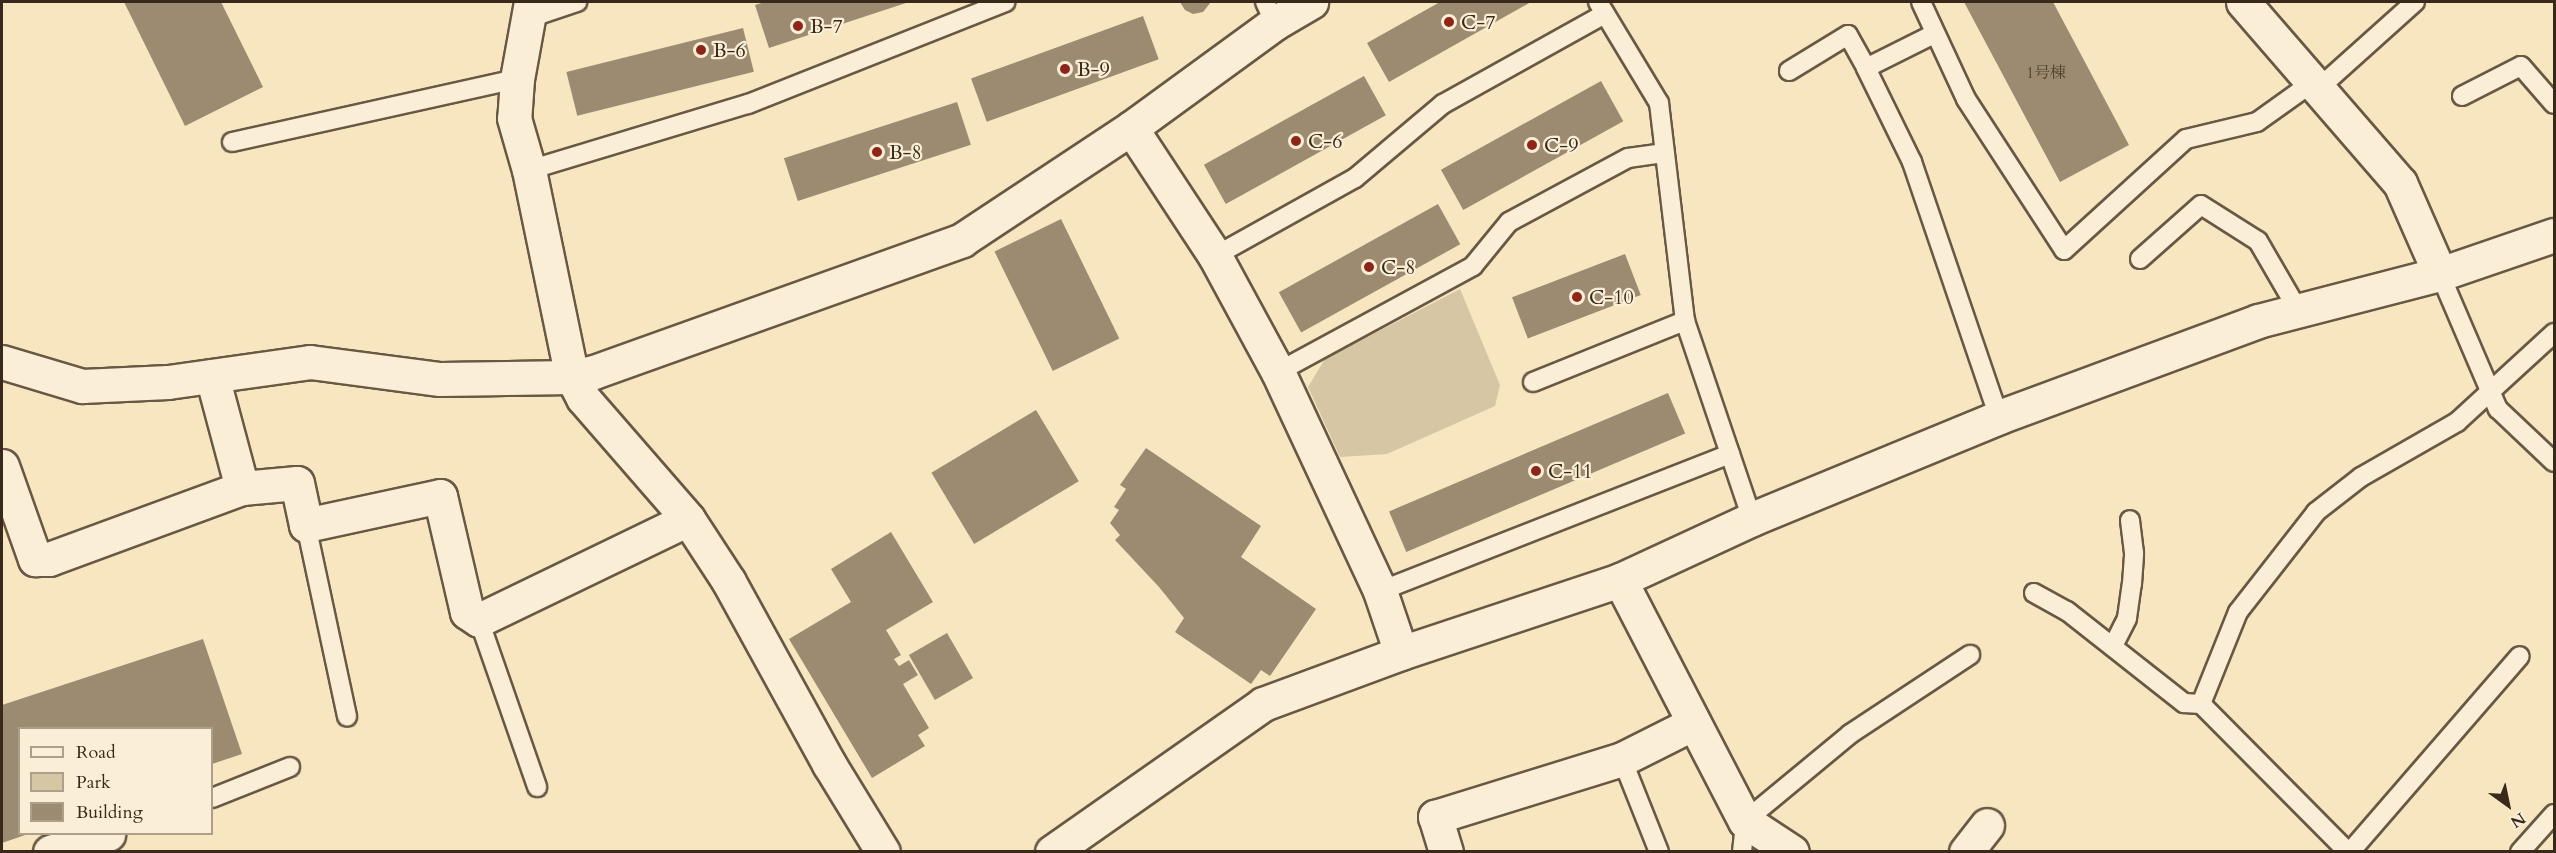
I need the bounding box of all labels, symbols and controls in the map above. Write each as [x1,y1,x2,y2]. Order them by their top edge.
place label: C-7 [1461,10,1495,34]
place label: B-7 [810,14,843,38]
marker: C-7 [1442,15,1456,29]
marker: B-7 [791,19,805,33]
place label: B-6 [713,38,746,62]
marker: B-6 [694,43,708,57]
place label: B-9 [1077,57,1110,81]
marker: B-9 [1058,62,1072,76]
house number: 1号棟 [2026,63,2066,83]
place label: C-6 [1308,129,1342,153]
place label: C-9 [1544,133,1578,157]
marker: C-6 [1289,134,1303,148]
marker: C-9 [1525,138,1539,152]
place label: B-8 [889,140,922,164]
marker: B-8 [870,145,884,159]
place label: C-8 [1381,255,1415,279]
marker: C-8 [1362,260,1376,274]
place label: C-10 [1589,285,1634,309]
marker: C-10 [1570,290,1584,304]
place label: C-11 [1548,459,1593,483]
marker: C-11 [1529,464,1543,478]
legend [18,727,213,835]
text: Road [76,740,116,765]
text: Park [76,770,111,795]
north arrow [2478,775,2538,835]
text: Building [76,800,143,825]
text: N [2506,807,2530,833]

